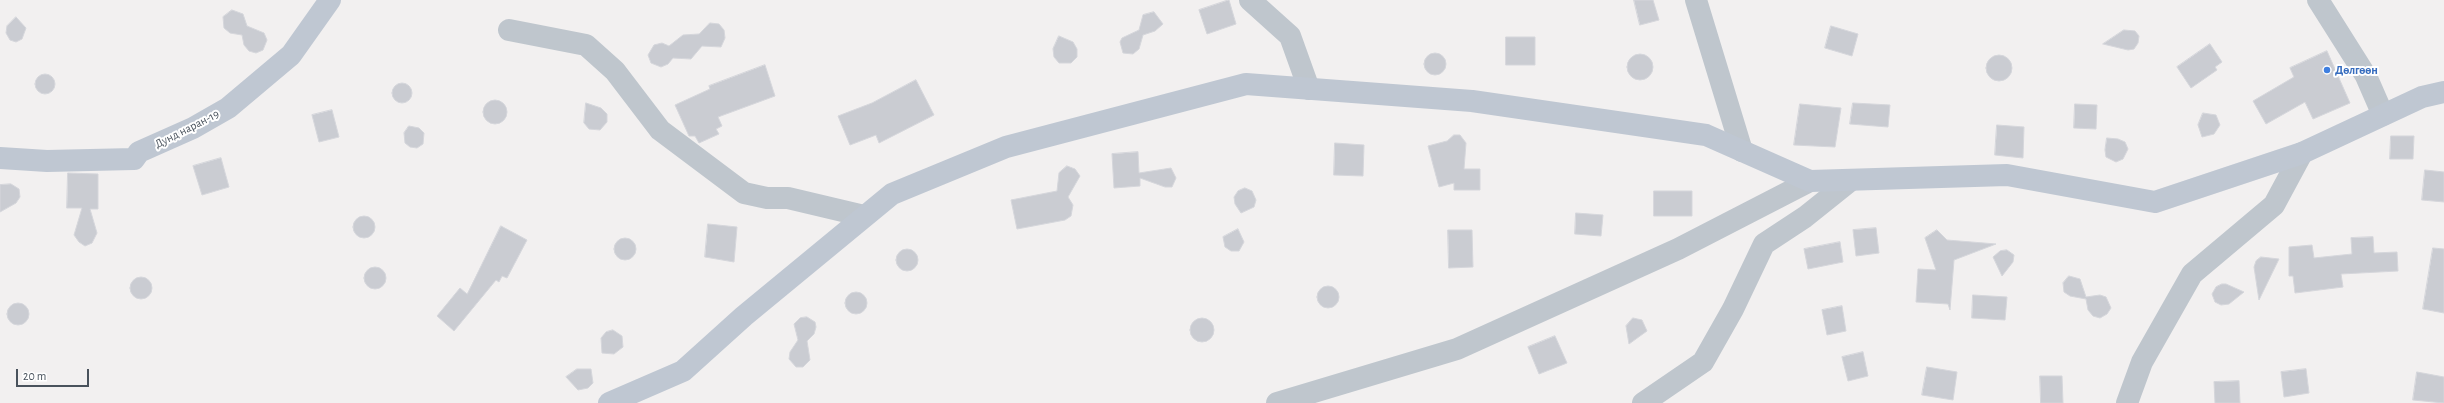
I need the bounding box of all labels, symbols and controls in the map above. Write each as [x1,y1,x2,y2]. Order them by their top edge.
place label: Дөлгөөн [2335,63,2378,77]
marker: Дөлгөөн [2322,65,2332,75]
street label: Дунд наран-19 [152,107,222,151]
scale bar [18,361,91,387]
text: 20 m [23,370,46,382]

